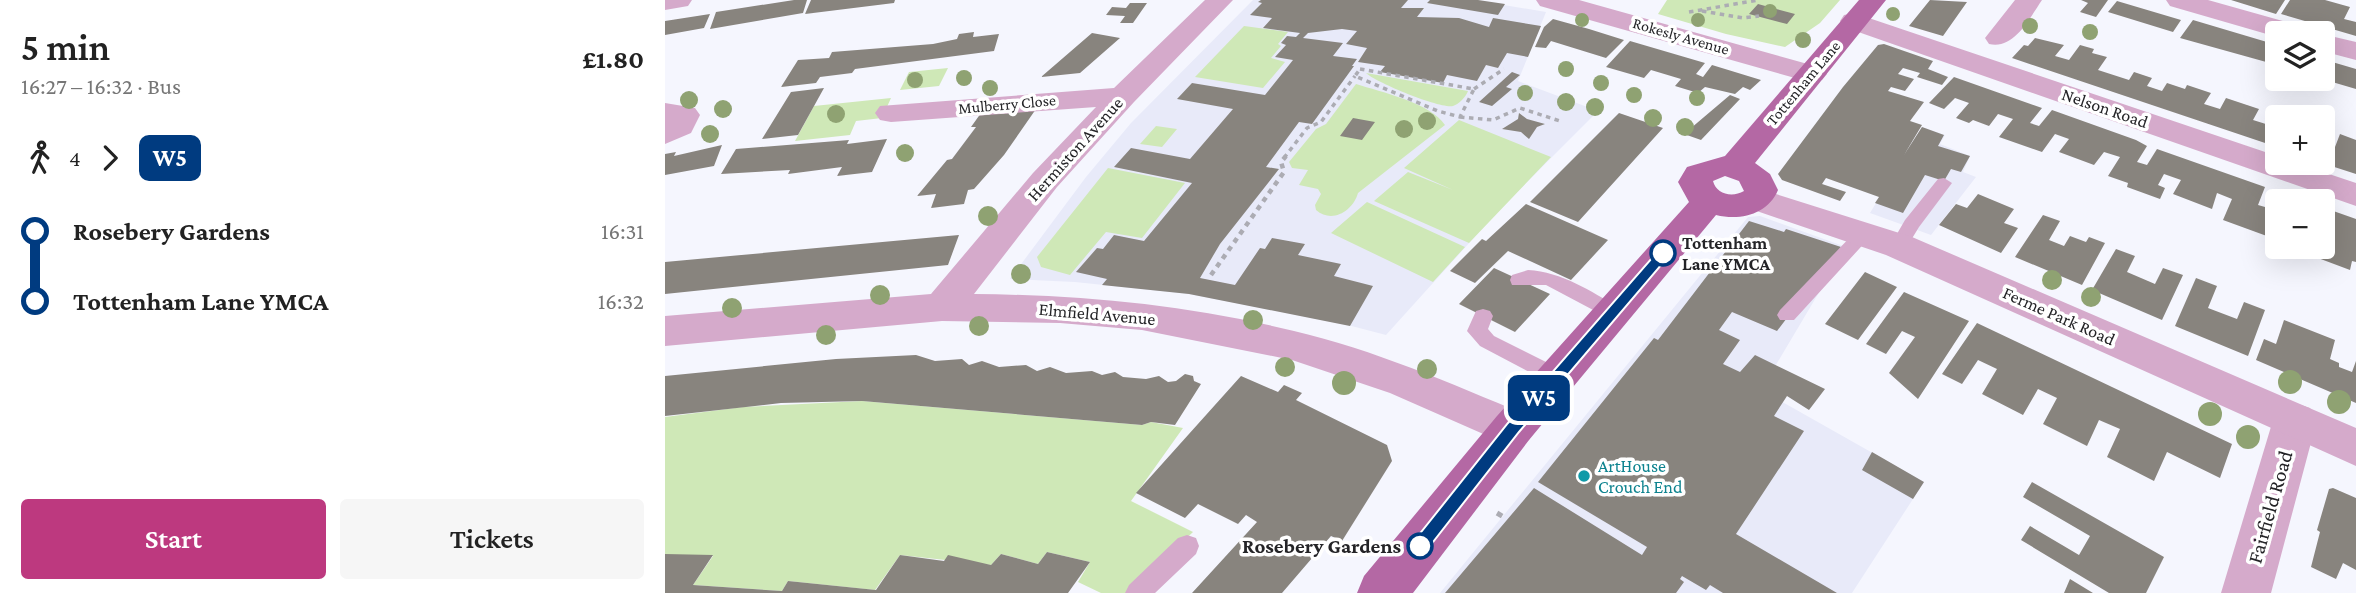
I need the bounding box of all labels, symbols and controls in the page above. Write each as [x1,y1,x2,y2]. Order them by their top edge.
street label: Rokesly Avenue [1631,14,1731,59]
map controls [2265,21,2335,259]
button: layers [2265,21,2335,91]
text: 5 min [21,26,110,68]
street label: Tottenham Lane [1763,37,1843,129]
text: £1.80 [582,45,644,74]
text: 16:27 – 16:32 · Bus [21,73,181,99]
street label: Nelson Road [2059,84,2151,132]
street label: Mulberry Close [958,91,1057,118]
street label: Hermiston Avenue [1023,93,1127,205]
button: + [2265,105,2335,175]
icon: walk [21,139,59,177]
icon: forward [91,139,129,177]
text: W5 [153,144,187,171]
text: 4 [69,145,81,171]
button: − [2265,189,2335,259]
text: Rosebery Gardens [73,217,270,246]
text: 16:31 [601,218,644,244]
place label: Tottenham Lane YMCA [1682,233,1770,274]
marker: Tottenham Lane YMCA [1650,240,1676,266]
street label: Ferme Park Road [2000,282,2119,350]
text: Tottenham Lane YMCA [73,287,328,316]
text: 16:32 [598,288,644,314]
street label: Elmfield Avenue [1038,299,1156,329]
line badge: W5 [1507,375,1571,421]
text: W5 [1522,384,1556,411]
street label: Fairfield Road [2242,448,2298,566]
place label: ArtHouse Crouch End [1598,456,1683,497]
marker: ArtHouse Crouch End [1576,468,1592,484]
button: Start [21,499,326,579]
button: Tickets [340,499,644,579]
marker: Rosebery Gardens [1407,533,1433,559]
place label: Rosebery Gardens [1242,534,1401,558]

